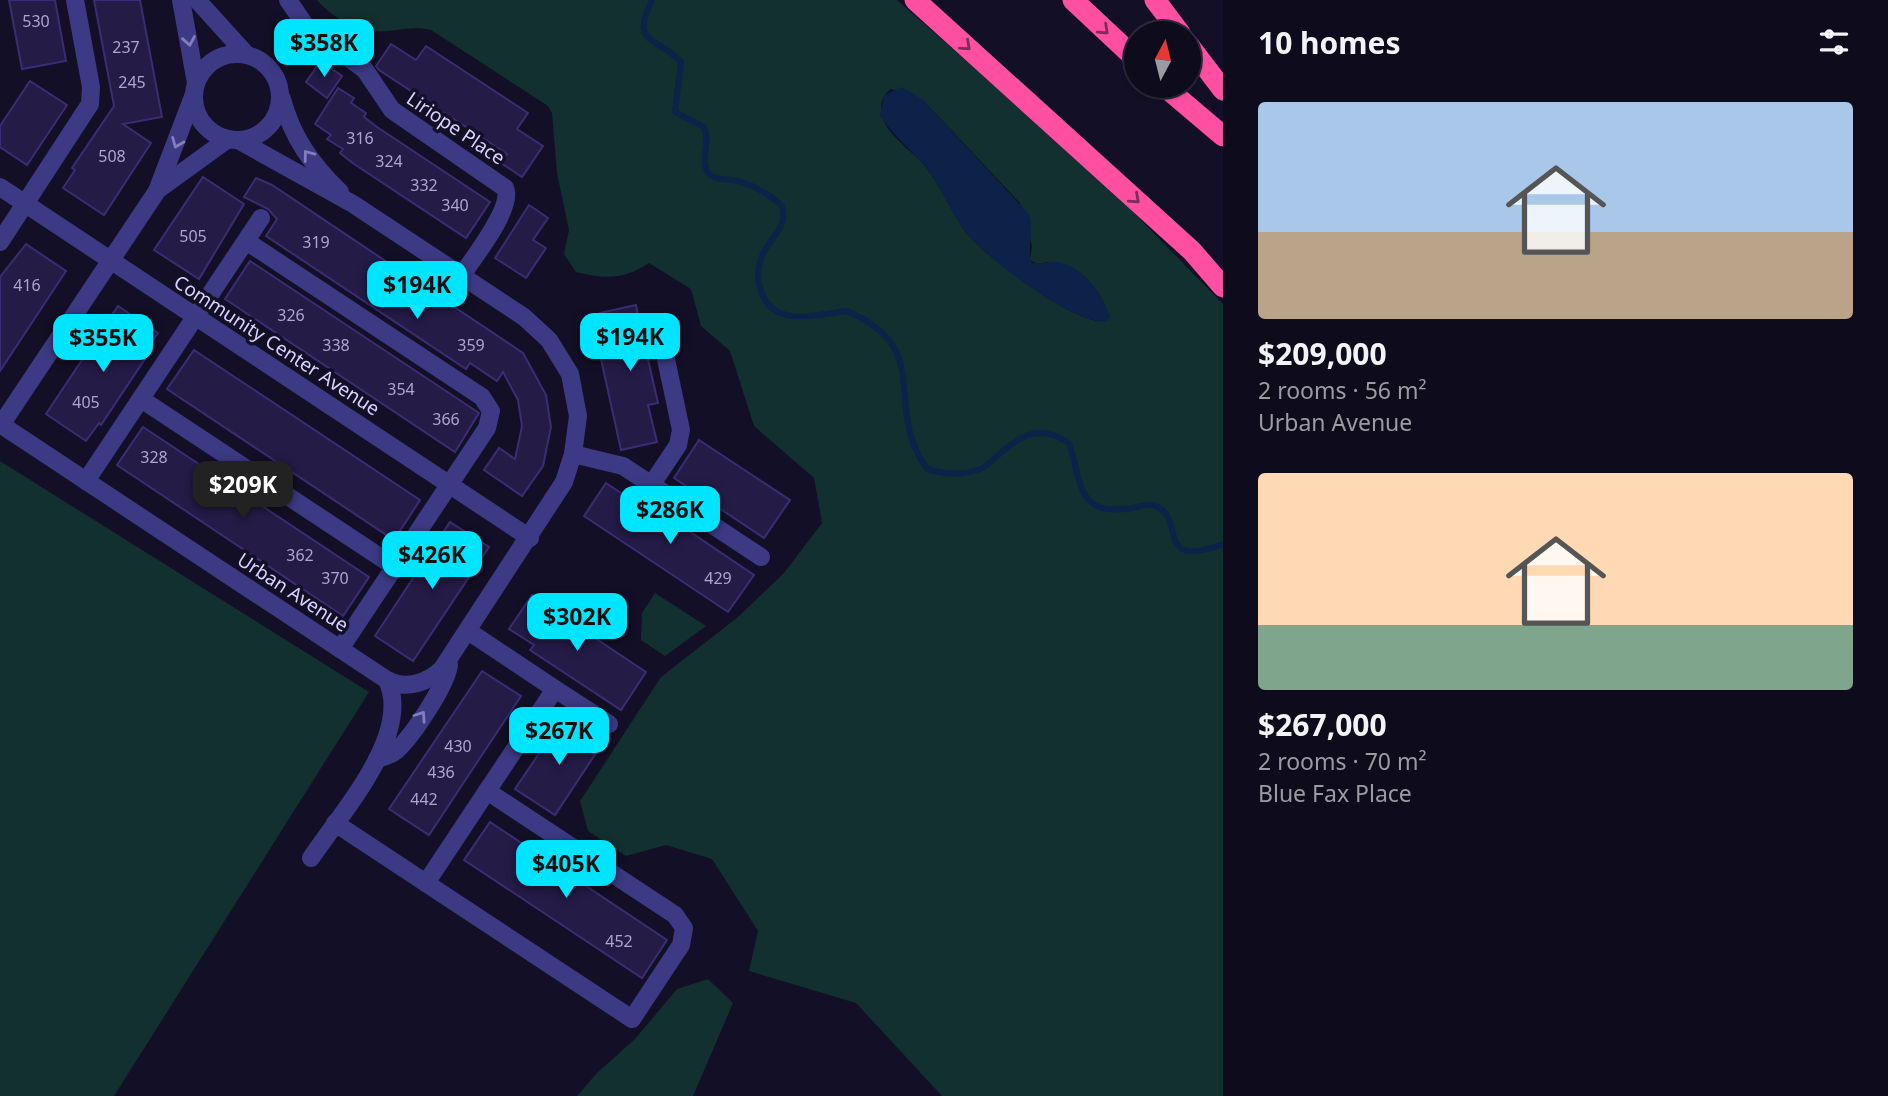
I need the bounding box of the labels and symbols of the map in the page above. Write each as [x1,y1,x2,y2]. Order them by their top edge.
house number: 530 [22,10,50,32]
pin: $358K [275,20,373,79]
one-way arrow [1096,21,1109,34]
north arrow [1124,21,1200,98]
one-way arrow [181,35,196,47]
house number: 237 [112,36,140,58]
one-way arrow [958,38,971,50]
house number: 245 [118,71,146,93]
street label: Liriope Place [402,86,510,170]
house number: 316 [346,127,374,149]
one-way arrow [171,136,185,149]
house number: 508 [98,145,126,167]
one-way arrow [303,150,316,163]
house number: 324 [375,150,403,172]
house number: 332 [410,174,438,196]
one-way arrow [1127,190,1140,203]
house number: 340 [441,194,469,216]
house number: 505 [179,225,207,247]
house number: 319 [302,231,330,253]
pin: $194K [368,262,466,321]
street label: Community Center Avenue [169,269,385,421]
house number: 416 [13,274,41,296]
house number: 326 [277,304,305,326]
pin: $355K [54,314,152,374]
pin: $194K [581,314,679,373]
house number: 338 [322,334,350,356]
house number: 359 [457,334,485,356]
house number: 354 [387,378,415,400]
house number: 405 [72,391,100,413]
house number: 366 [432,408,460,430]
house number: 328 [140,446,168,468]
pin: $209K [194,462,292,521]
pin: $286K [621,486,719,546]
pin: $426K [383,532,481,591]
house number: 362 [286,544,314,566]
street label: Urban Avenue [232,546,354,638]
house number: 370 [321,567,349,589]
house number: 429 [704,567,732,589]
pin: $302K [528,594,626,653]
pin: $267K [510,708,608,767]
one-way arrow [413,711,425,724]
house number: 430 [444,735,472,757]
house number: 436 [427,761,455,783]
house number: 442 [410,788,438,810]
pin: $405K [517,841,615,900]
house number: 452 [605,930,633,952]

